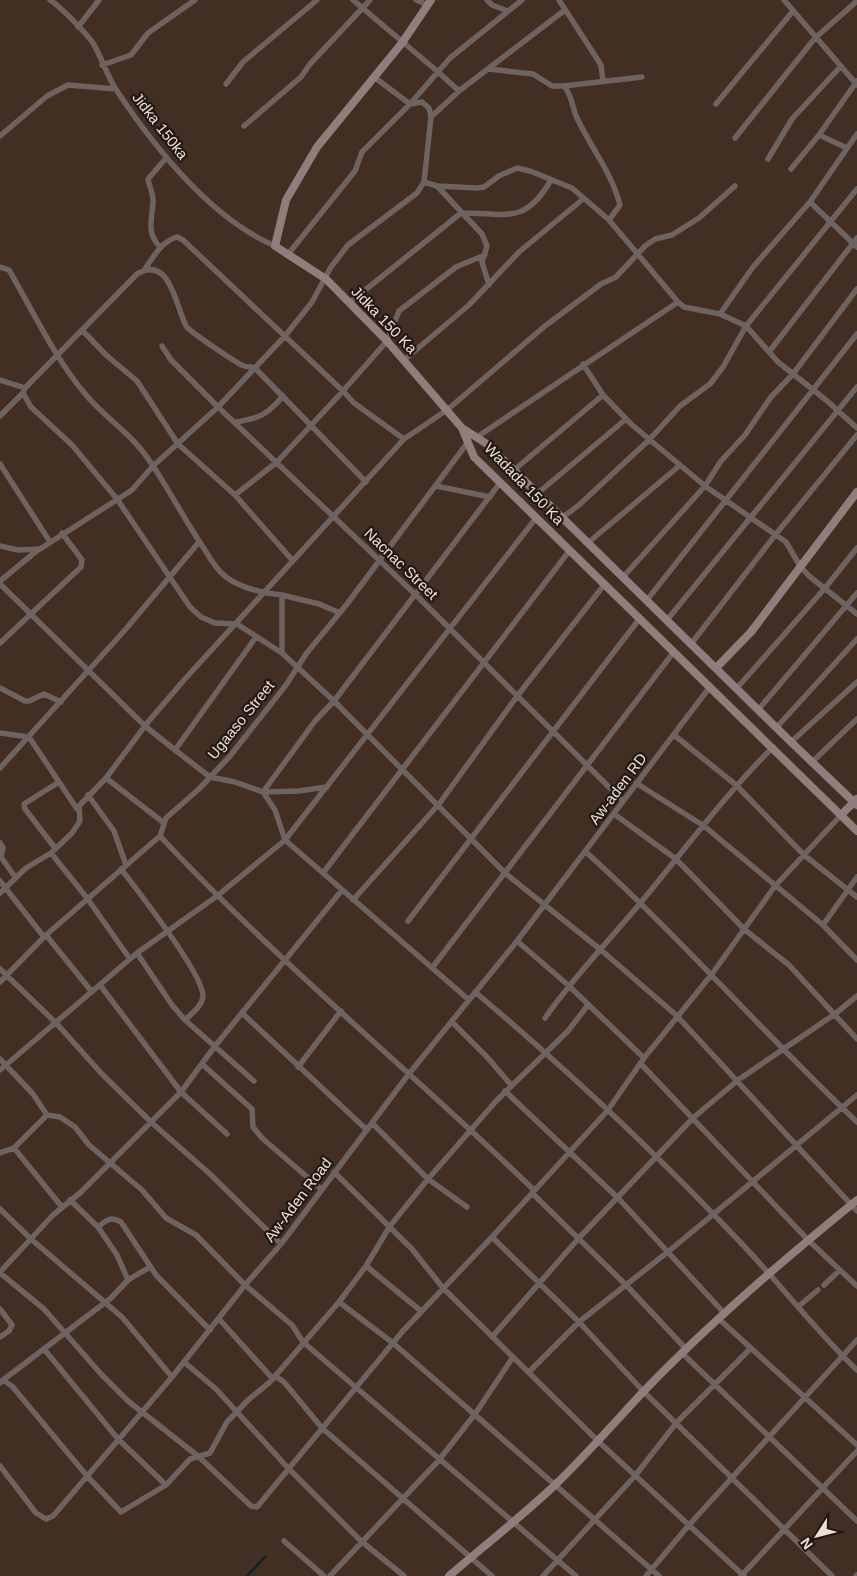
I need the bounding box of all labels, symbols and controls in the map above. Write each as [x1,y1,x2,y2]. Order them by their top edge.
street label: Jidka 150ka [129,89,192,163]
street label: Jidka 150 Ka [348,283,421,357]
street label: Wadada 150 Ka [481,439,568,529]
street label: Nacnac Street [361,525,442,603]
street label: Ugaaso Street [204,676,278,762]
street label: Aw-aden RD [585,750,650,828]
street label: Aw-Aden Road [261,1154,335,1245]
north arrow [792,1511,842,1561]
text: N [797,1535,816,1552]

